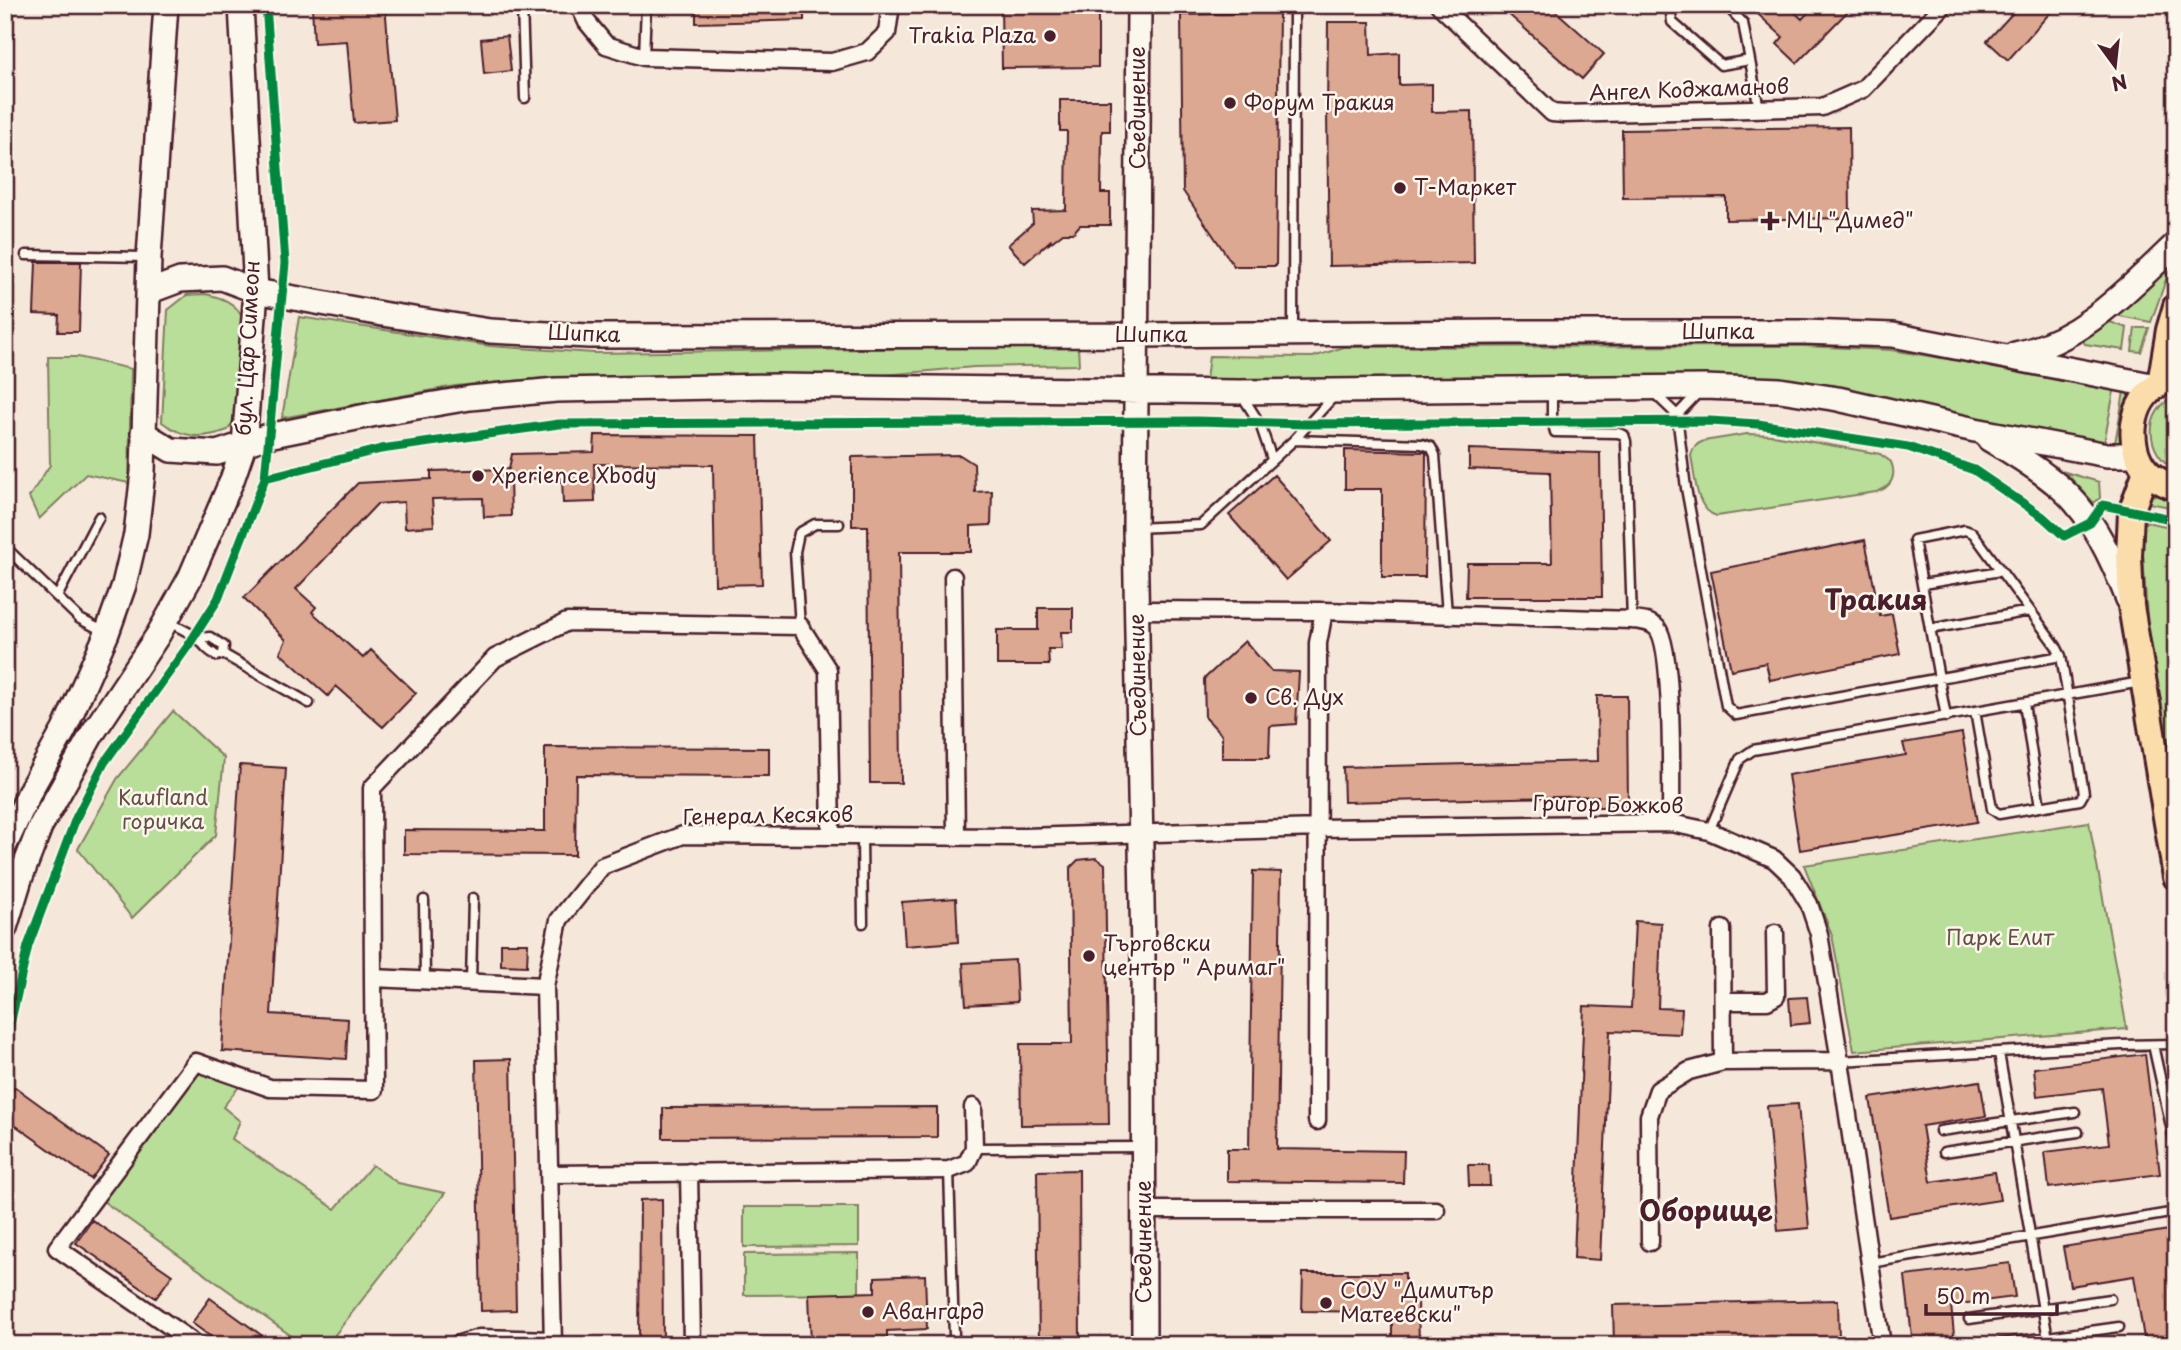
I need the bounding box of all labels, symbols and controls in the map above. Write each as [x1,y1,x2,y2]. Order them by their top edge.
place label: Trakia Plaza [908,18,1037,50]
marker: Trakia Plaza [1042,28,1058,44]
north arrow [2080,32,2150,102]
street label: Съединение [1120,46,1152,170]
text: N [2109,68,2131,99]
street label: Ангел Коджаманов [1588,69,1790,107]
place label: Форум Тракия [1244,85,1395,117]
marker: Форум Тракия [1222,95,1238,111]
place label: Т-Маркет [1414,170,1517,202]
marker: Т-Маркет [1392,180,1408,196]
place label: МЦ "Димед" [1786,203,1914,235]
marker: МЦ "Димед" [1760,211,1780,231]
street label: бул. Цар Симеон [225,259,267,437]
street label: Шипка [1682,314,1755,346]
street label: Шипка [547,315,622,349]
street label: Шипка [1115,317,1188,349]
place label: Xperience Xbody [492,458,657,490]
marker: Xperience Xbody [470,468,486,484]
district label: Тракия [1824,577,1928,620]
street label: Съединение [1119,613,1153,737]
place label: Св. Дух [1265,680,1344,712]
marker: Св. Дух [1243,690,1259,706]
park label: Kaufland горичка [118,780,208,836]
street label: Григор Божков [1532,786,1684,820]
street label: Генерал Кесяков [682,797,853,831]
park label: Парк Елит [1946,920,2055,952]
place label: Търговски център " Аримаг" [1103,926,1285,982]
marker: Търговски център " Аримаг" [1081,948,1097,964]
street label: Съединение [1126,1180,1158,1304]
district label: Оборище [1639,1188,1773,1231]
place label: СОУ "Димитър Матеевски" [1340,1273,1494,1329]
scale bar [1926,1273,2057,1317]
text: 50 m [1936,1279,1990,1311]
place label: Авангард [882,1294,984,1326]
marker: СОУ "Димитър Матеевски" [1318,1295,1334,1311]
marker: Авангард [860,1304,876,1320]

